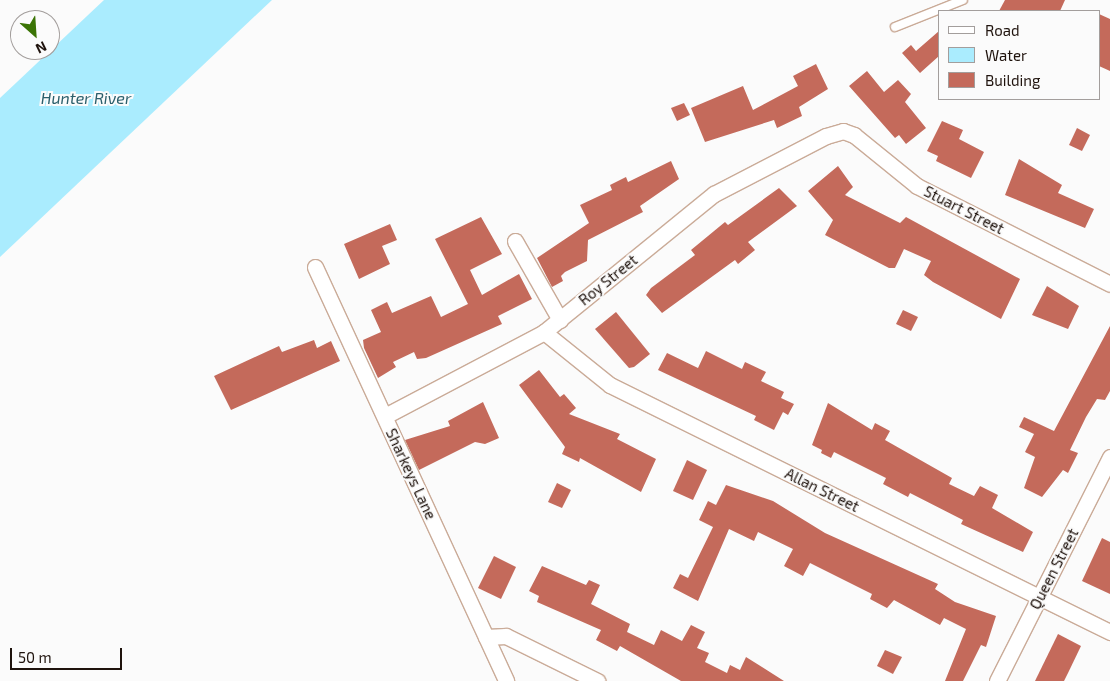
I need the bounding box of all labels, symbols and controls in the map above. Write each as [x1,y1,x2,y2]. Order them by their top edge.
north arrow [10,10,60,60]
legend [938,10,1100,100]
text: Road [985,21,1020,39]
text: N [33,38,50,58]
text: Water [985,46,1027,64]
text: Building [985,71,1040,89]
water label: Hunter River [41,88,131,108]
street label: Stuart Street [921,182,1007,238]
street label: Roy Street [575,251,641,309]
street label: Sharkeys Lane [382,426,440,522]
street label: Allan Street [782,464,862,516]
street label: Queen Street [1026,526,1082,612]
scale bar [12,638,125,670]
text: 50 m [18,648,52,666]

